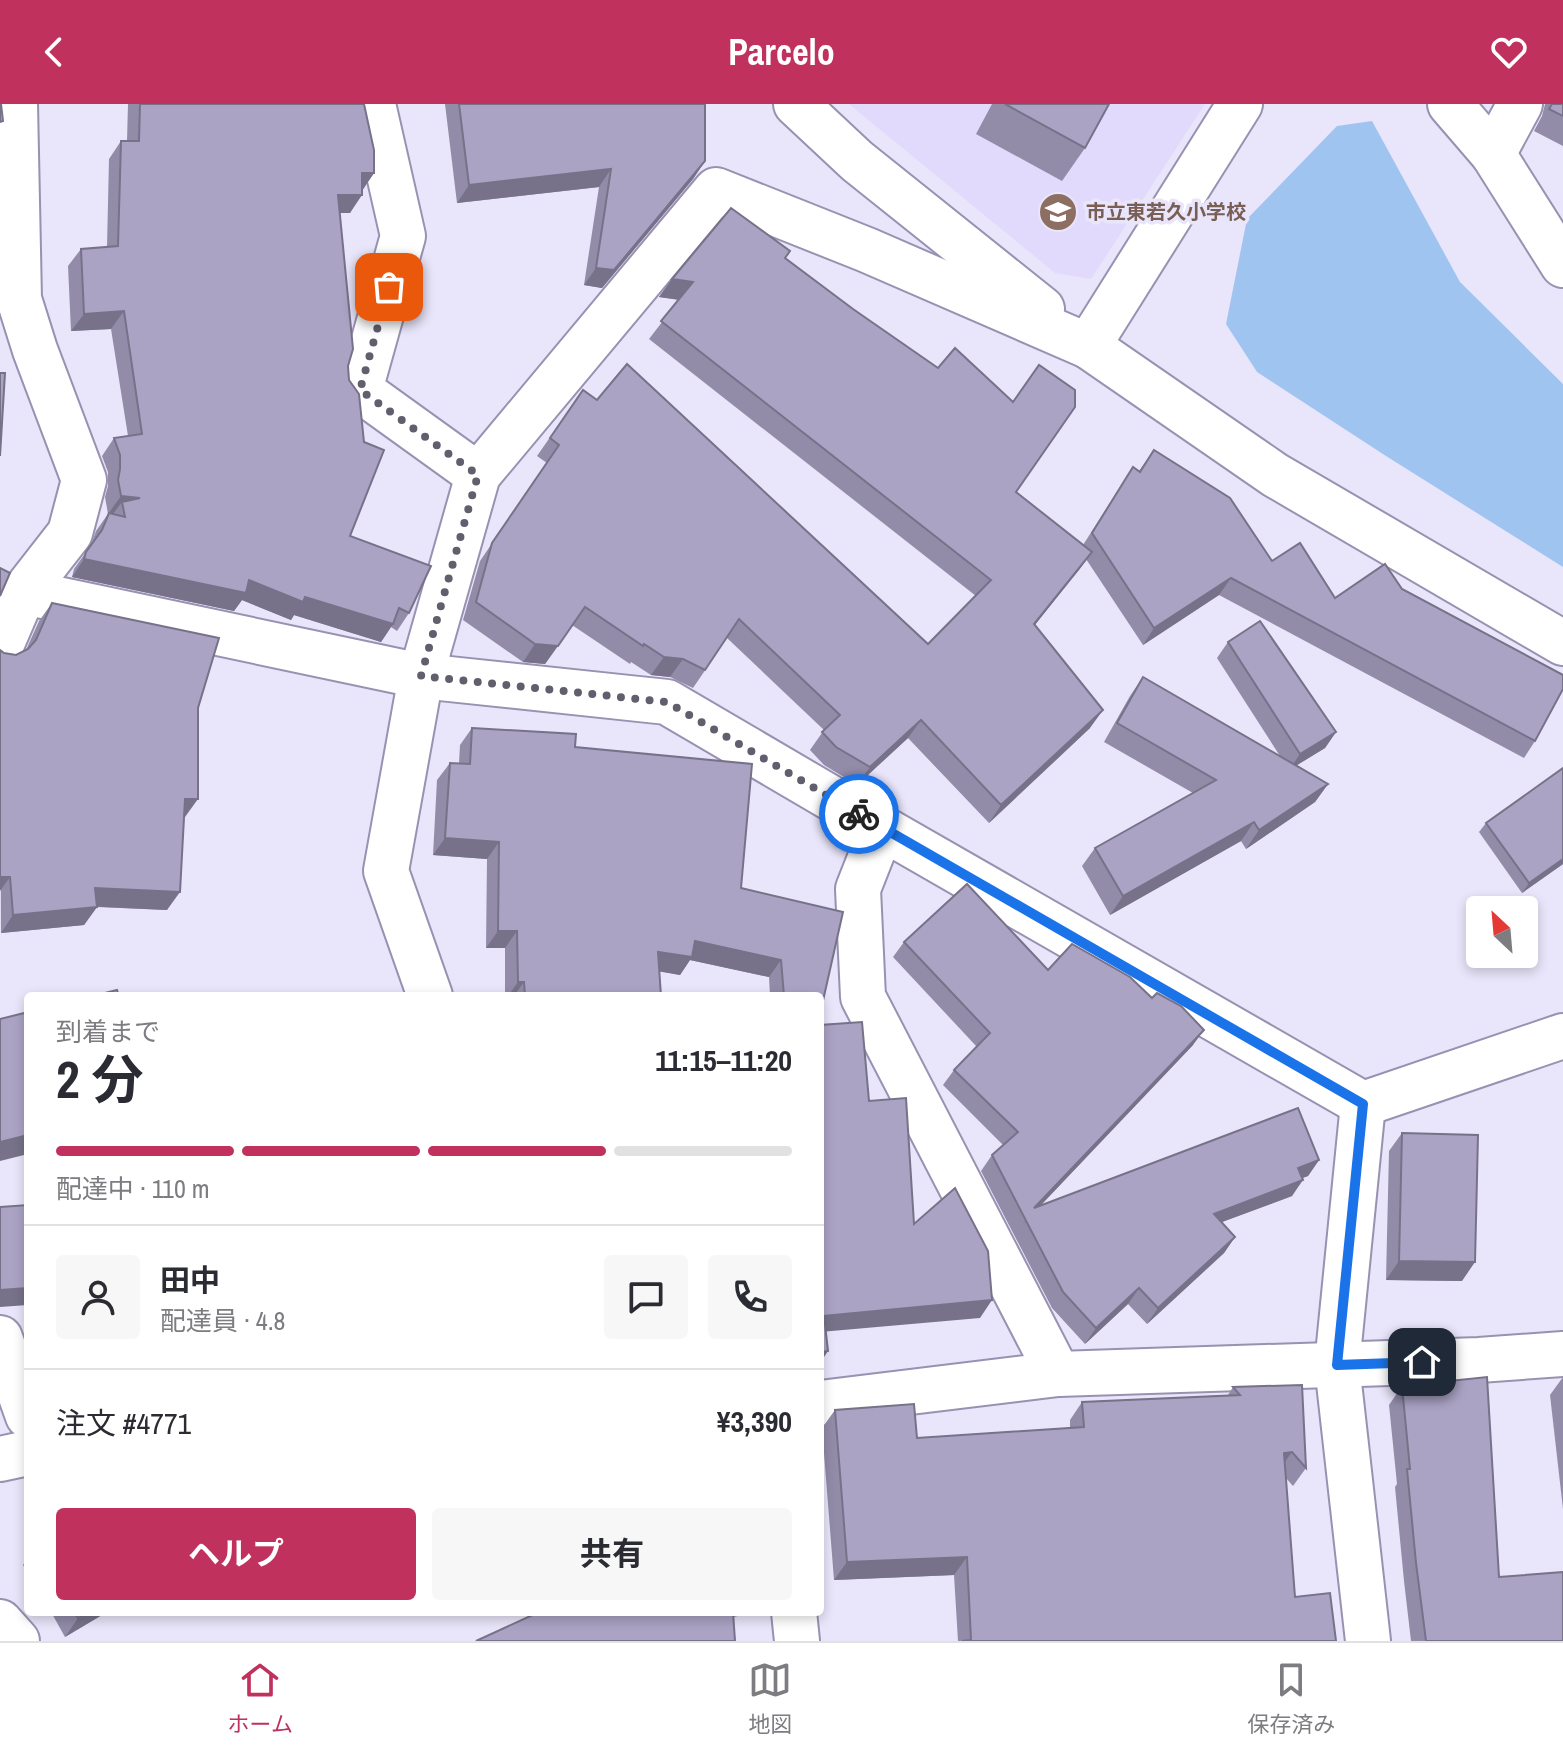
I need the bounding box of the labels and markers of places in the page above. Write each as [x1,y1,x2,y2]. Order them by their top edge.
school or university icon: 市立東若久小学校 [1037,191,1079,233]
place label: 市立東若久小学校 [1086,198,1246,225]
pin [355,253,423,321]
pin [1388,1328,1456,1396]

